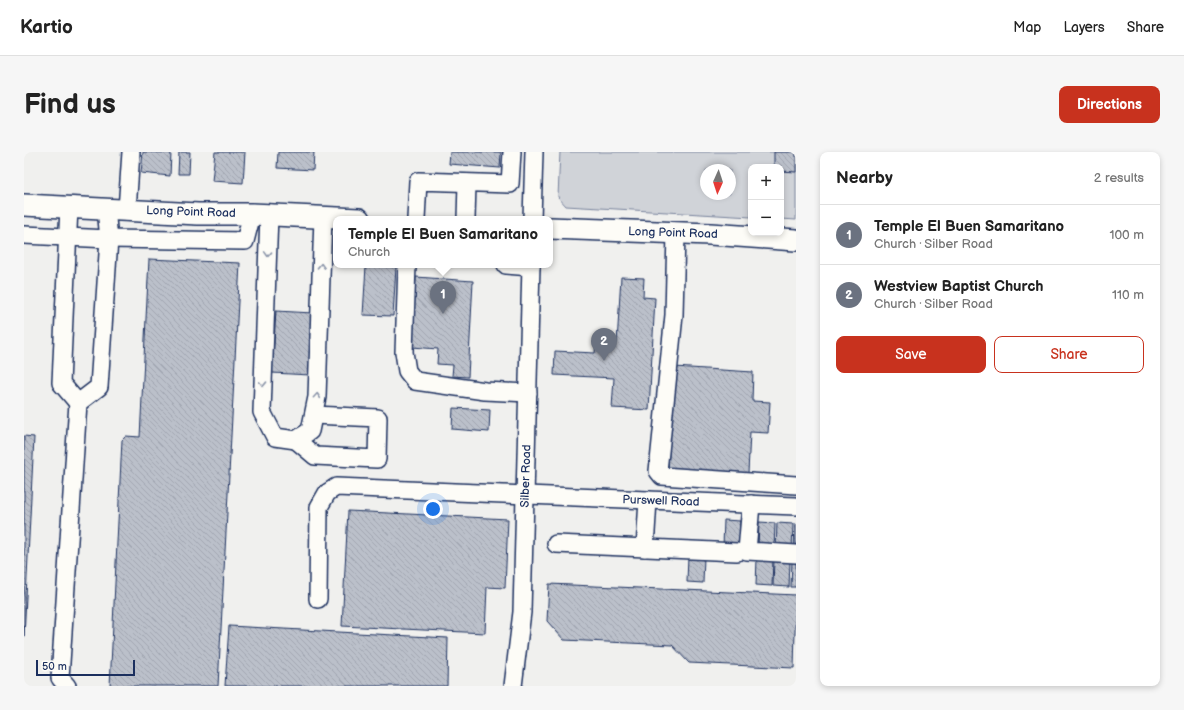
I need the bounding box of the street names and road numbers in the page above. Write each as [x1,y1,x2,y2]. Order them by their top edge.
street label: Long Point Road [146,203,236,221]
street label: Long Point Road [628,224,718,242]
street label: Silber Road [517,444,535,508]
street label: Purswell Road [622,492,700,510]

